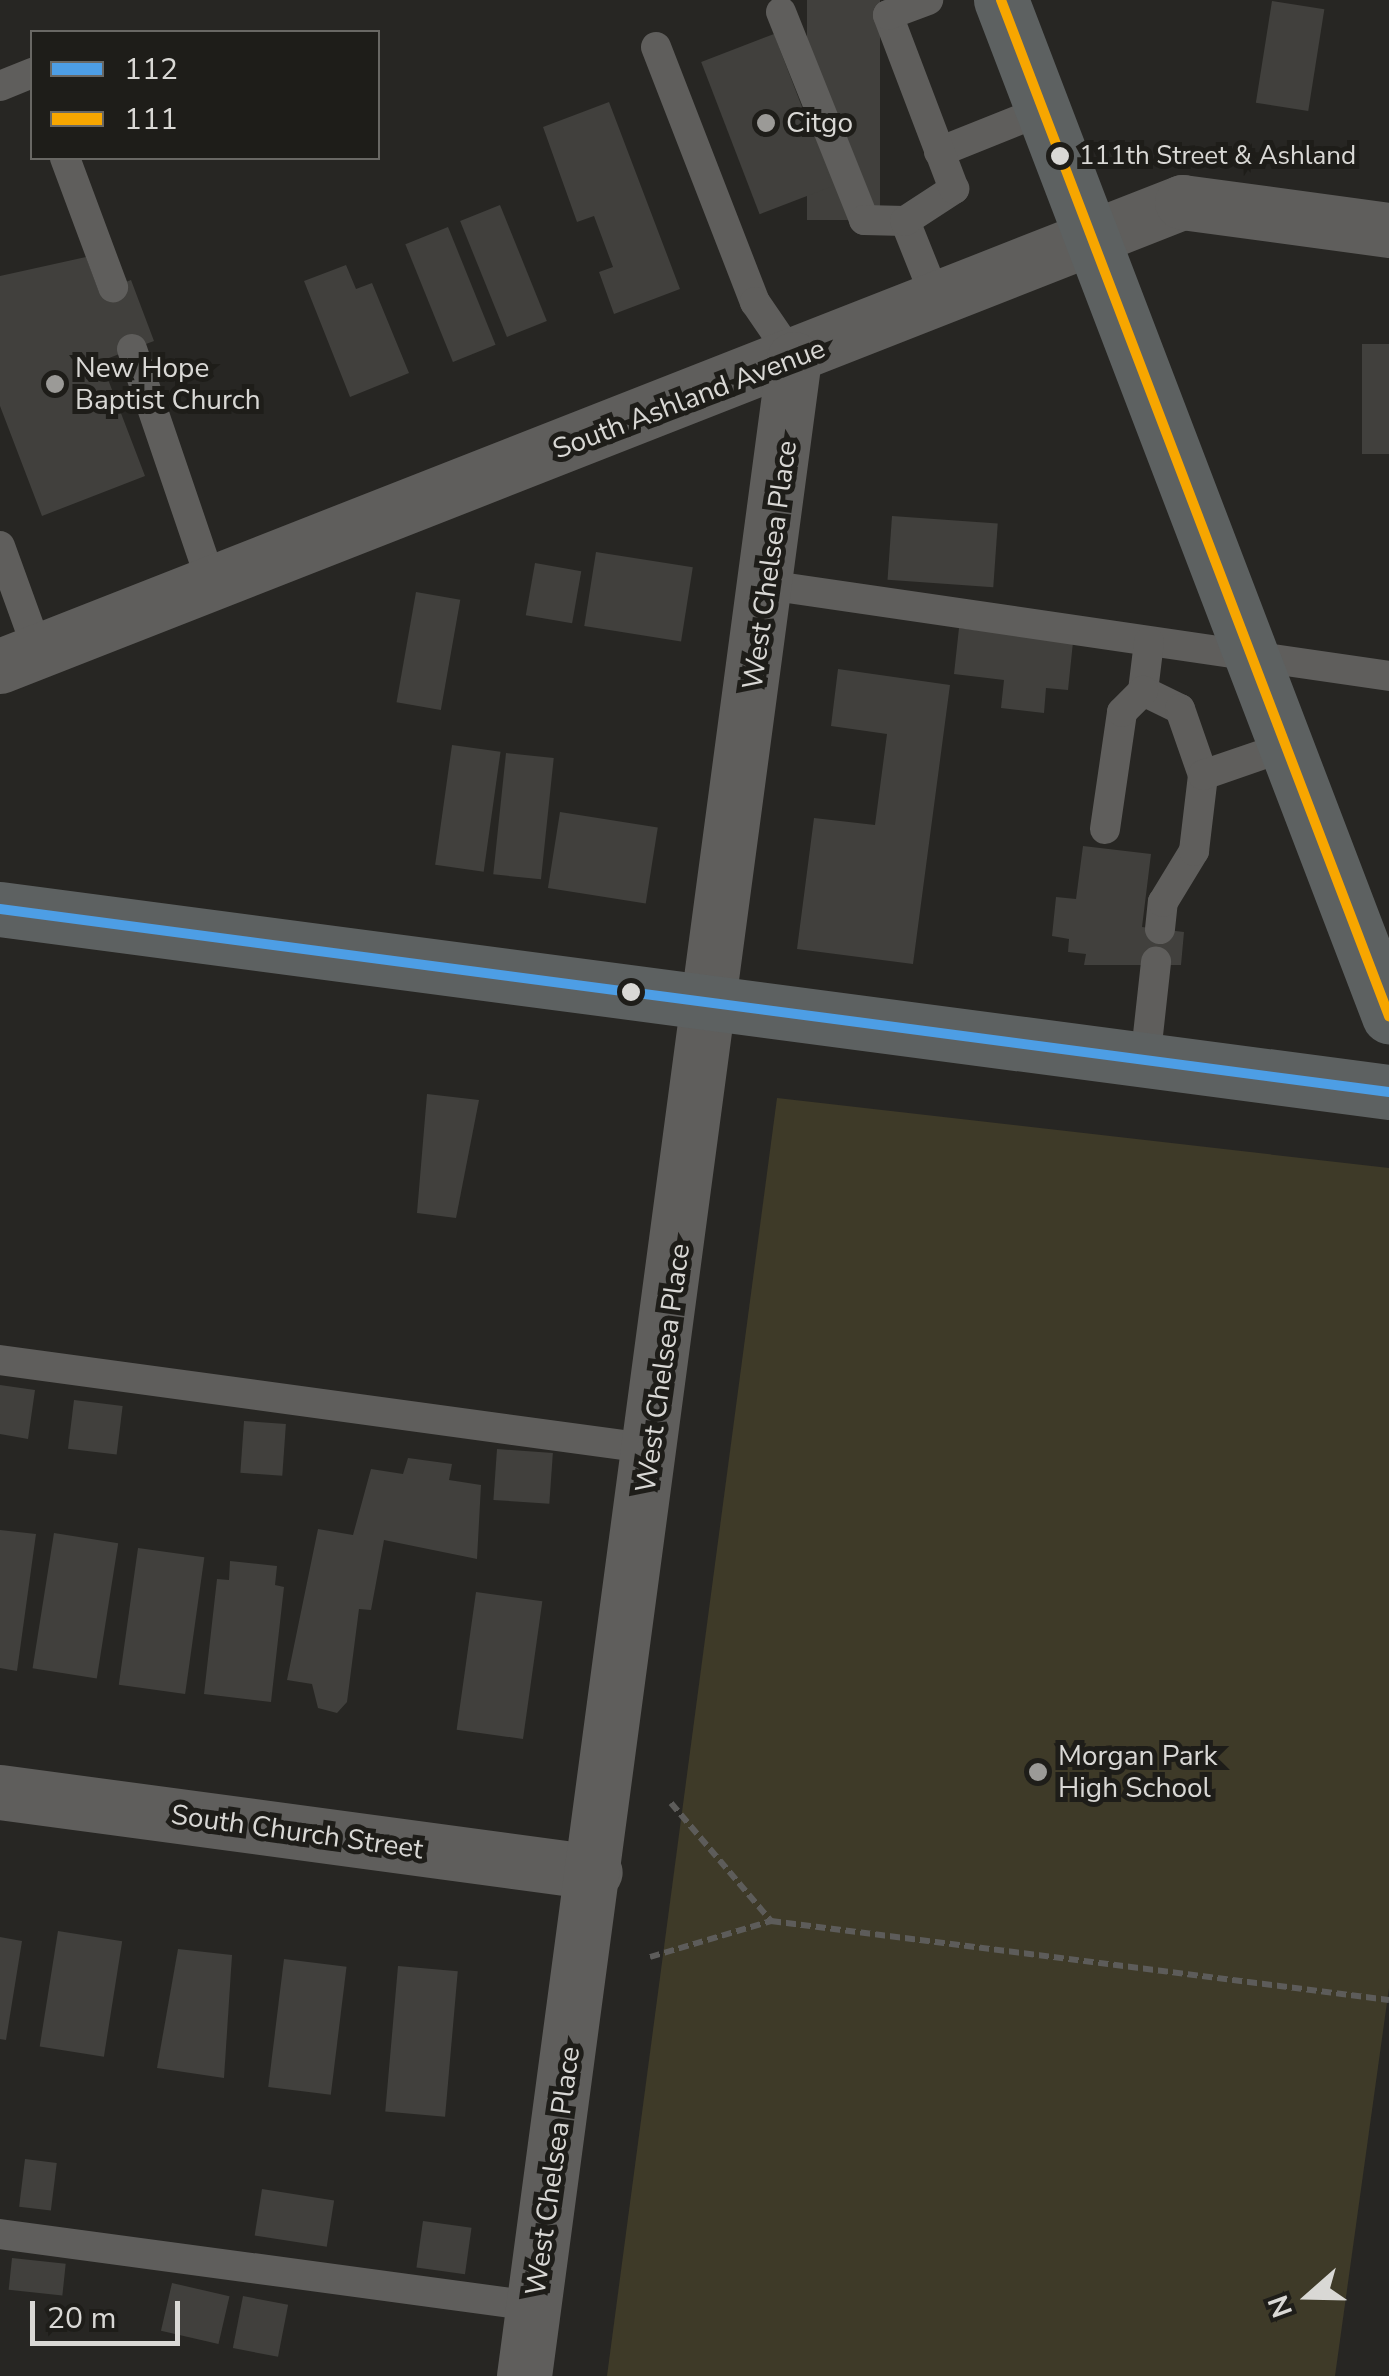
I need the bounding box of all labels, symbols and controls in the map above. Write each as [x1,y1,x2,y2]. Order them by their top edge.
legend [30,30,380,160]
text: 112 [124,49,178,90]
text: 111 [124,99,178,140]
place label: Citgo [786,106,853,140]
marker: Citgo [755,112,777,134]
place label: 111th Street & Ashland [1079,140,1356,172]
marker: 111th Street & Ashland [1050,146,1070,166]
street label: South Ashland Avenue [548,332,830,466]
place label: New Hope Baptist Church [75,351,261,417]
marker: New Hope Baptist Church [44,373,66,395]
street label: West Chelsea Place [736,438,804,692]
unlabelled marker [621,982,641,1002]
street label: West Chelsea Place [629,1241,697,1495]
place label: Morgan Park High School [1058,1739,1218,1805]
marker: Morgan Park High School [1027,1761,1049,1783]
street label: South Church Street [169,1798,425,1866]
street label: West Chelsea Place [519,2044,587,2298]
north arrow [1259,2246,1359,2346]
scale bar [35,2281,185,2343]
text: N [1259,2290,1302,2323]
text: 20 m [47,2298,116,2339]

